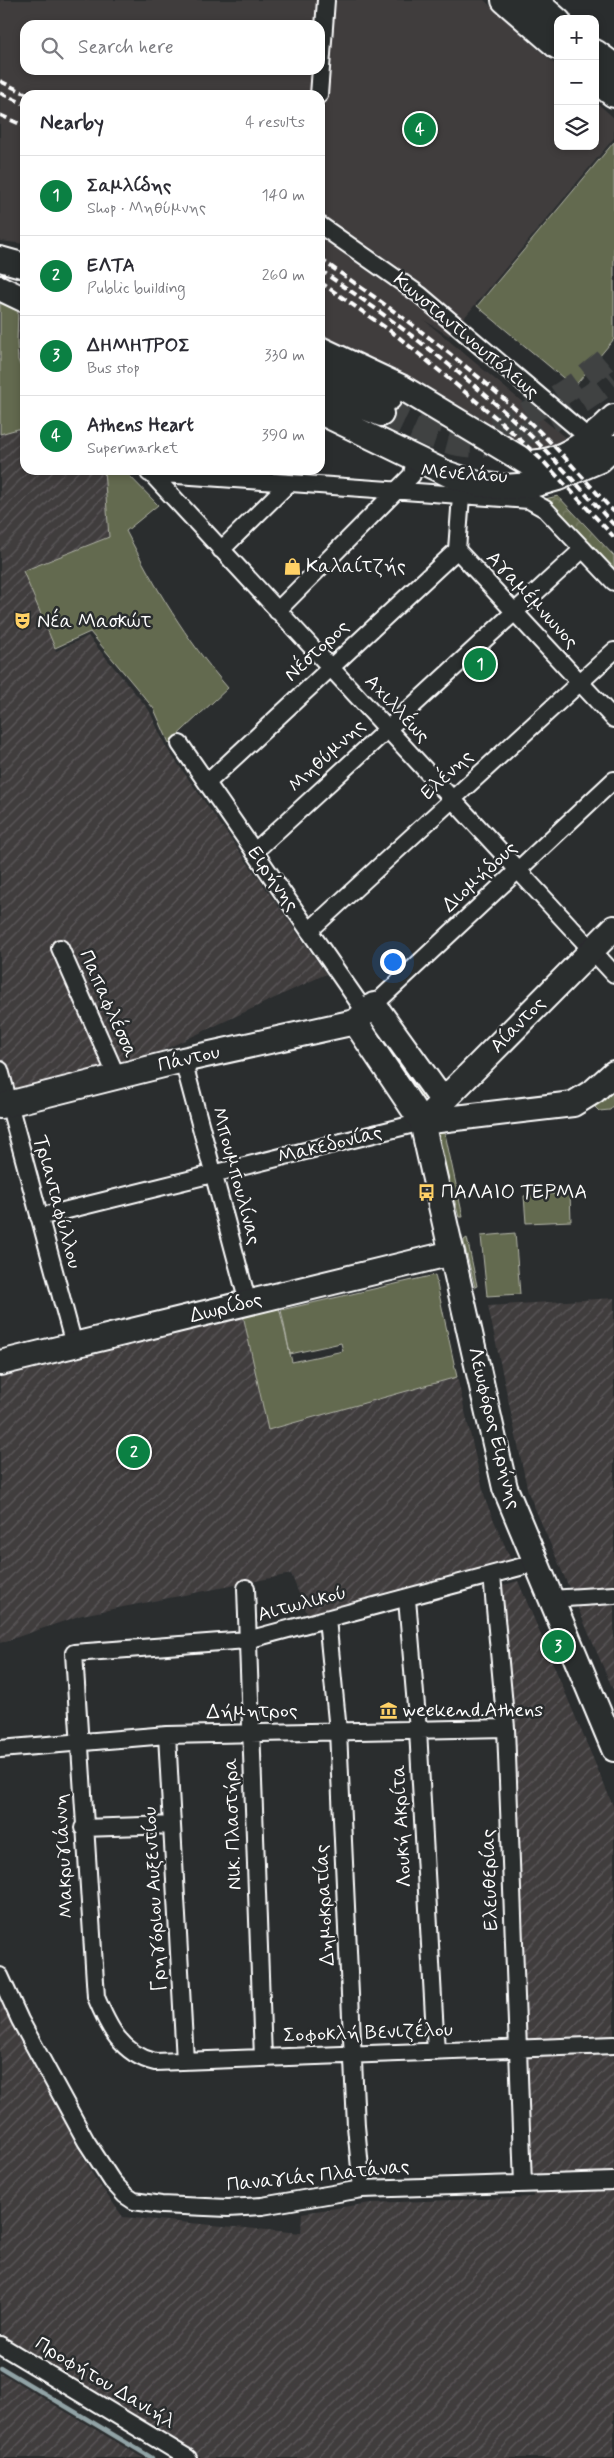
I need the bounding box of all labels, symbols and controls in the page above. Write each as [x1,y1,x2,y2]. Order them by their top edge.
map controls [554,15,599,150]
button: + [554,15,599,60]
search box [20,20,325,75]
icon: search [38,34,66,62]
text: Search here [78,35,174,60]
button: − [554,60,599,105]
button: layers [554,105,599,150]
text: Nearby [40,109,104,137]
pin: 4 [404,110,436,148]
text: 4 results [245,112,305,133]
text: Σαμλίδης [87,173,171,198]
text: 1 [52,185,60,206]
text: 140 m [261,185,305,206]
text: Shop · Μηθύμνης [87,198,206,219]
text: ΕΛΤΑ [87,253,135,278]
text: 2 [52,265,60,286]
text: 260 m [262,265,305,286]
street label: Κωνσταντινουπόλεως [387,267,545,405]
text: Public building [87,278,186,299]
text: ΔΗΜΗΤΡΟΣ [87,333,190,358]
text: 3 [52,345,60,366]
text: 330 m [264,345,305,366]
text: Bus stop [87,358,140,379]
text: Athens Heart [87,413,194,438]
text: 4 [51,425,61,446]
text: 390 m [262,425,305,446]
text: Supermarket [87,438,178,459]
street label: Μενελάου [420,457,508,491]
street label: Αγαμέμνωνος [480,545,585,655]
place label: Καλαίτζής [306,553,406,580]
shop icon: Καλαίτζής [282,556,302,576]
place label: Νέα Μασκώτ [37,608,152,635]
theatre icon: Νέα Μασκώτ [13,611,33,631]
street label: Νέστορος [279,614,356,688]
pin: 1 [464,645,496,683]
street label: Αχιλλέως [358,669,436,749]
street label: Μηθύμνης [282,713,372,799]
street label: Ελένης [415,743,479,806]
street label: Διομήδους [437,835,524,919]
street label: Ειρήνης [241,841,305,917]
street label: Παπαφλέσσα [72,946,144,1062]
your location [380,949,406,975]
street label: Αίαντος [484,991,552,1059]
street label: Πάντου [155,1039,223,1079]
street label: Μπουμπουλίνας [205,1104,267,1248]
street label: Μακεδονίας [275,1119,385,1171]
street label: Τριανταφύλλου [26,1132,88,1272]
place label: ΠΑΛΑΙΟ ΤΕΡΜΑ [441,1179,587,1206]
bus stop icon: ΠΑΛΑΙΟ ΤΕΡΜΑ [417,1182,437,1202]
street label: Δωρίδος [187,1286,265,1330]
street label: Λεωφόρος Ειρήνης [461,1344,527,1512]
pin: 2 [118,1433,150,1471]
street label: Αιτωλικού [255,1579,349,1629]
pin: 3 [542,1627,574,1665]
place label: weekend.Athens [402,1697,543,1724]
street label: Δήμητρος [206,1698,298,1726]
museum icon: weekend.Athens [378,1700,398,1720]
street label: Νικ. Πλαστήρα [217,1757,249,1891]
street label: Λουκή Ακρίτα [385,1764,419,1888]
street label: Μακρυγιάννη [47,1793,81,1919]
street label: Γρηγόριου Αυξεντίου [137,1806,173,1992]
street label: Ελευθερίας [475,1828,505,1931]
street label: Δημοκρατίας [308,1843,342,1966]
street label: Σοφοκλή Βενιζέλου [283,2017,453,2049]
street label: Παναγιάς Πλατάνας [225,2153,411,2199]
street label: Προφήτου Δανιήλ [30,2331,180,2435]

